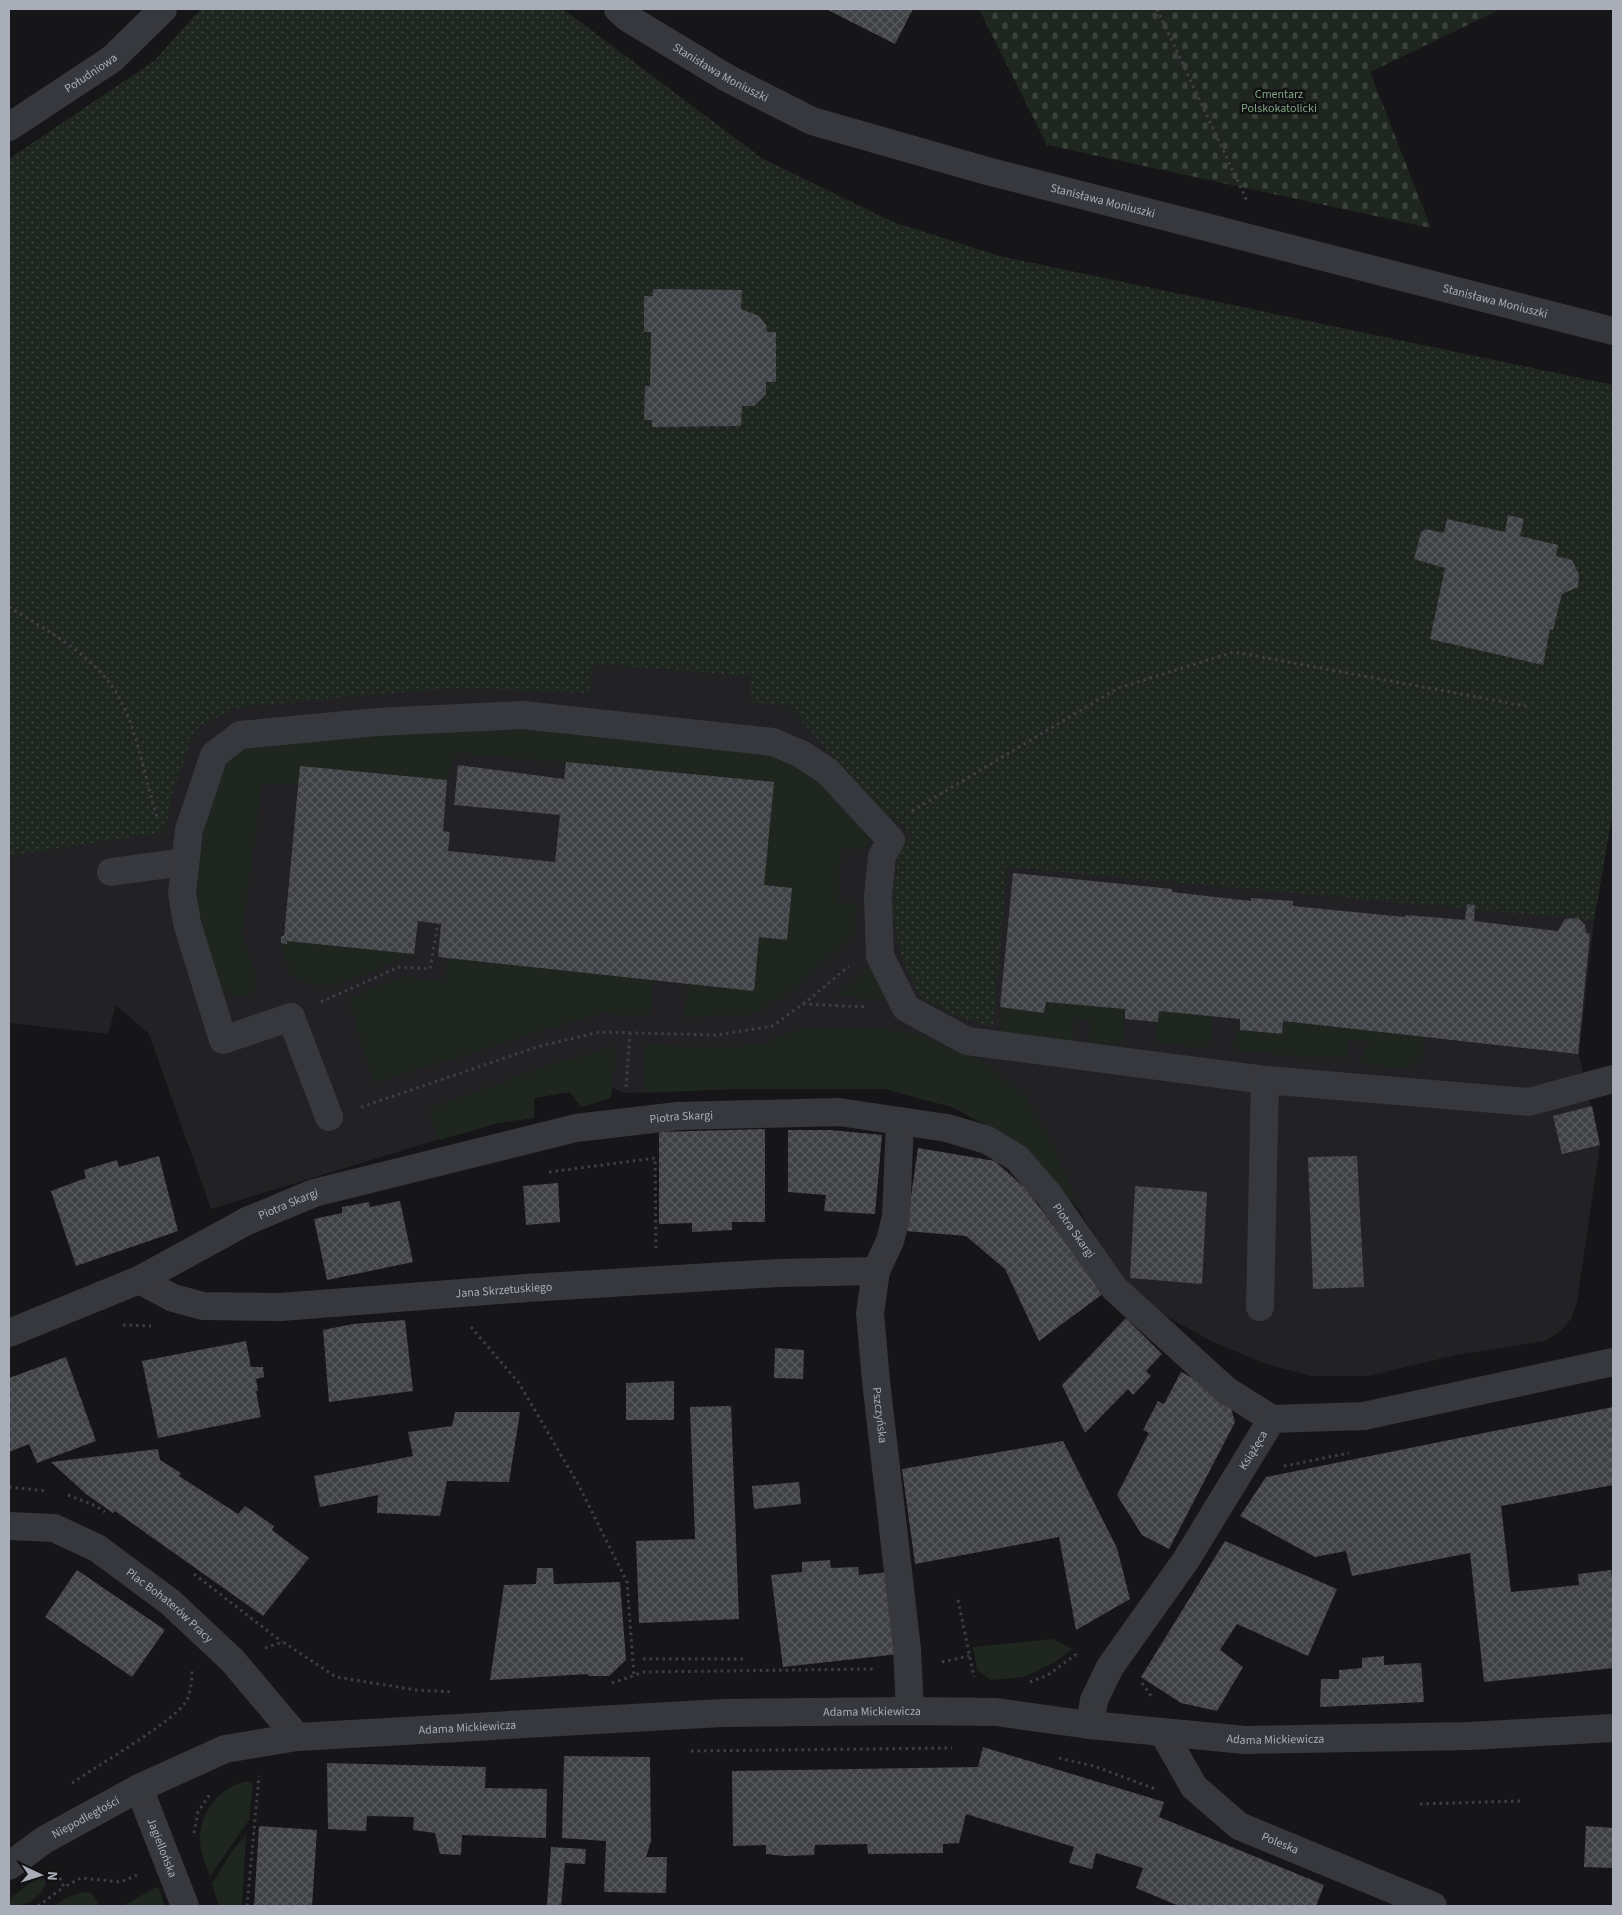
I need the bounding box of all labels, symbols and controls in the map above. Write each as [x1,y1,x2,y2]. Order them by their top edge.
street label: Stanisława Moniuszki [670,39,772,106]
street label: Południowa [61,50,121,97]
park label: Cmentarz Polskokatolicki [1241,86,1317,117]
street label: Stanisława Moniuszki [1049,179,1157,222]
street label: Stanisława Moniuszki [1441,279,1549,322]
street label: Piotra Skargi [649,1107,713,1128]
street label: Piotra Skargi [255,1184,320,1224]
street label: Piotra Skargi [1049,1200,1099,1262]
street label: Jana Skrzetuskiego [455,1278,553,1302]
street label: Pszczyńska [868,1386,892,1444]
street label: Książęca [1235,1427,1272,1473]
street label: Plac Bohaterów Pracy [122,1564,217,1647]
street label: Adama Mickiewicza [823,1702,921,1720]
street label: Adama Mickiewicza [418,1716,517,1739]
street label: Adama Mickiewicza [1226,1730,1324,1749]
street label: Niepodległości [49,1792,123,1843]
street label: Jagiellońska [143,1815,182,1880]
street label: Poleska [1259,1828,1301,1858]
north arrow [15,1850,65,1900]
text: N [42,1870,62,1881]

